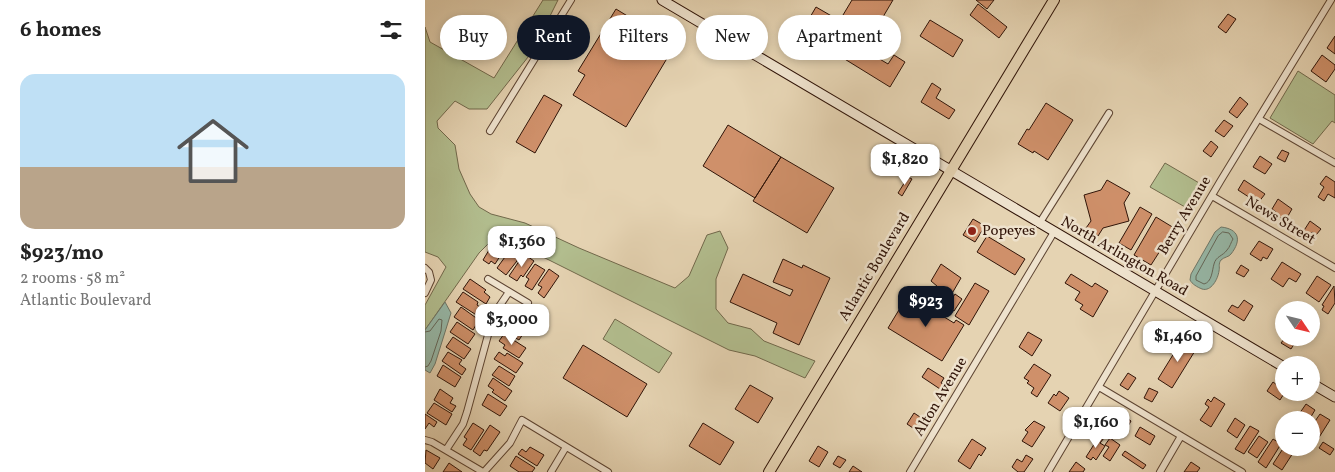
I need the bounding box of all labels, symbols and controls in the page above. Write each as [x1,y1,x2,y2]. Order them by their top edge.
chip: Buy [440,15,507,60]
chip: Rent [517,15,590,60]
chip: Filters [600,15,686,60]
chip: New [696,15,768,60]
chip: Apartment [778,15,901,60]
text: 6 homes [20,16,101,45]
icon: filters [377,16,405,44]
icon: home [168,106,258,196]
pin: $1,820 [864,144,946,186]
text: $1,820 [882,149,928,171]
street label: Berry Avenue [1153,173,1217,259]
street label: News Street [1241,192,1319,250]
street label: Atlantic Boulevard [834,209,916,325]
street label: North Arlington Road [1056,212,1192,302]
place label: Popeyes [982,221,1035,242]
marker: Popeyes [966,225,978,237]
pin: $1,360 [481,226,563,268]
text: $1,360 [499,231,545,253]
text: $923/mo [20,239,103,268]
text: 2 rooms · 58 m² [20,268,125,290]
pin: $923 [896,286,956,328]
text: Atlantic Boulevard [20,290,152,312]
text: $923 [909,291,943,313]
north arrow [1275,301,1320,346]
map controls [1275,301,1320,456]
pin: $3,000 [471,304,553,346]
text: $3,000 [486,309,538,331]
pin: $1,460 [1137,320,1219,363]
text: $1,460 [1154,326,1202,348]
street label: Alton Avenue [909,353,973,441]
button: + [1275,356,1320,401]
pin: $1,160 [1055,406,1137,449]
button: − [1275,411,1320,456]
text: $1,160 [1073,412,1119,434]

